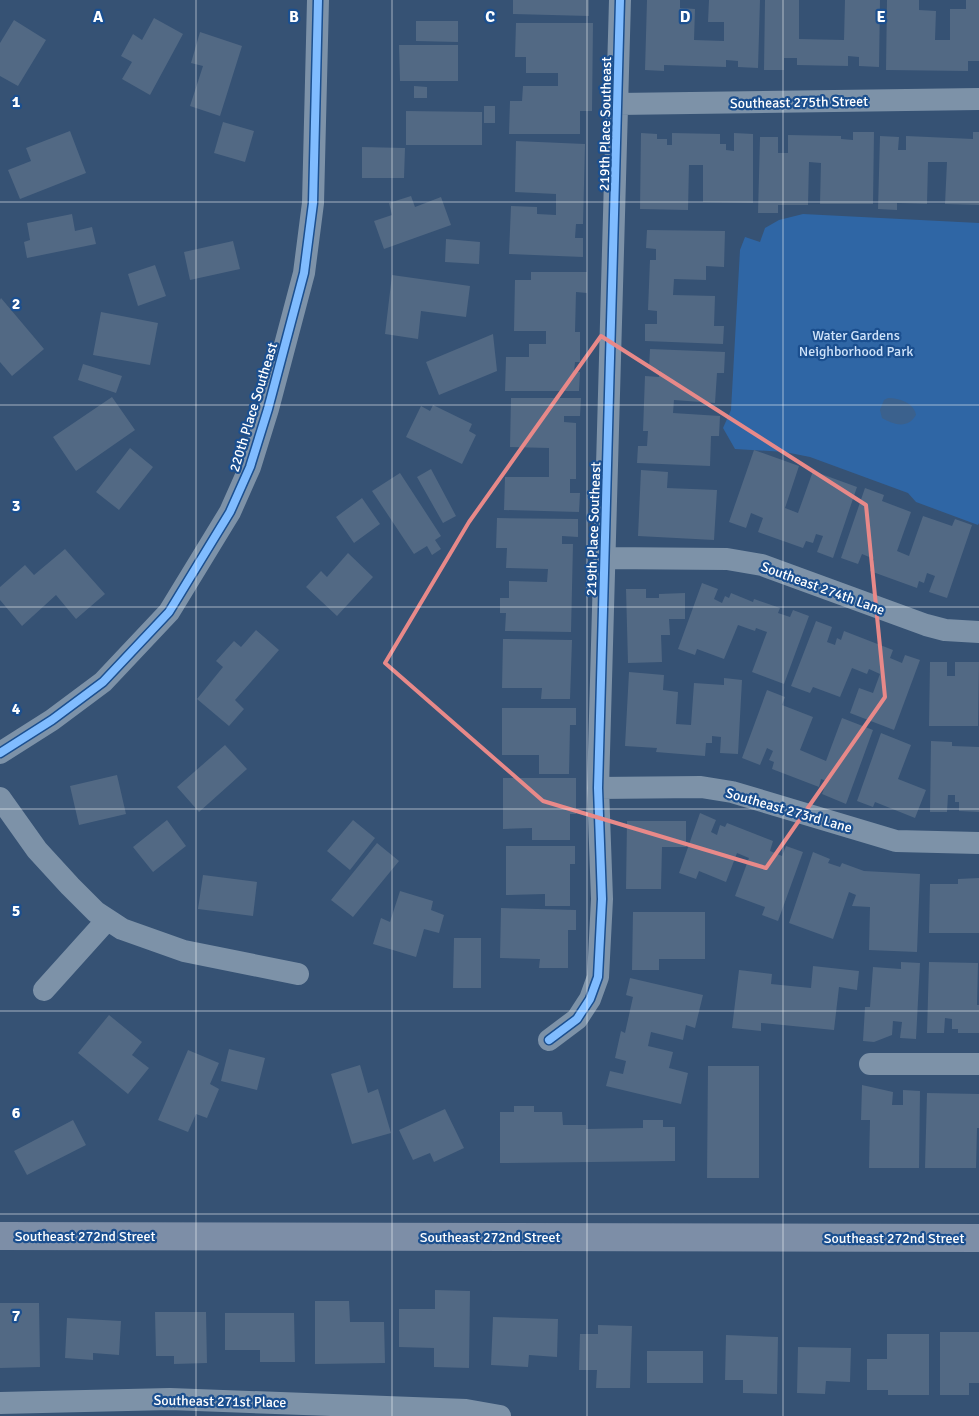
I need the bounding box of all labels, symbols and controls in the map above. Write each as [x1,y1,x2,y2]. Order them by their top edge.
text: A [93,7,104,27]
text: B [289,7,299,27]
text: C [485,7,495,27]
text: D [680,7,691,27]
text: E [876,7,886,27]
street label: 219th Place Southeast [596,57,615,191]
text: 1 [12,92,21,112]
street label: Southeast 275th Street [730,93,868,112]
text: 2 [12,294,20,314]
park label: Water Gardens Neighborhood Park [799,327,913,360]
street label: 220th Place Southeast [226,340,281,474]
street label: 219th Place Southeast [583,461,604,596]
text: 3 [12,496,20,516]
street label: Southeast 274th Lane [759,558,887,619]
text: 4 [12,699,21,719]
street label: Southeast 273rd Lane [724,784,854,837]
text: 5 [12,901,20,921]
text: 6 [12,1103,21,1123]
street label: Southeast 272nd Street [15,1228,155,1245]
street label: Southeast 272nd Street [420,1229,560,1246]
street label: Southeast 272nd Street [824,1230,964,1247]
text: 7 [12,1306,21,1326]
street label: Southeast 271st Place [153,1392,287,1411]

